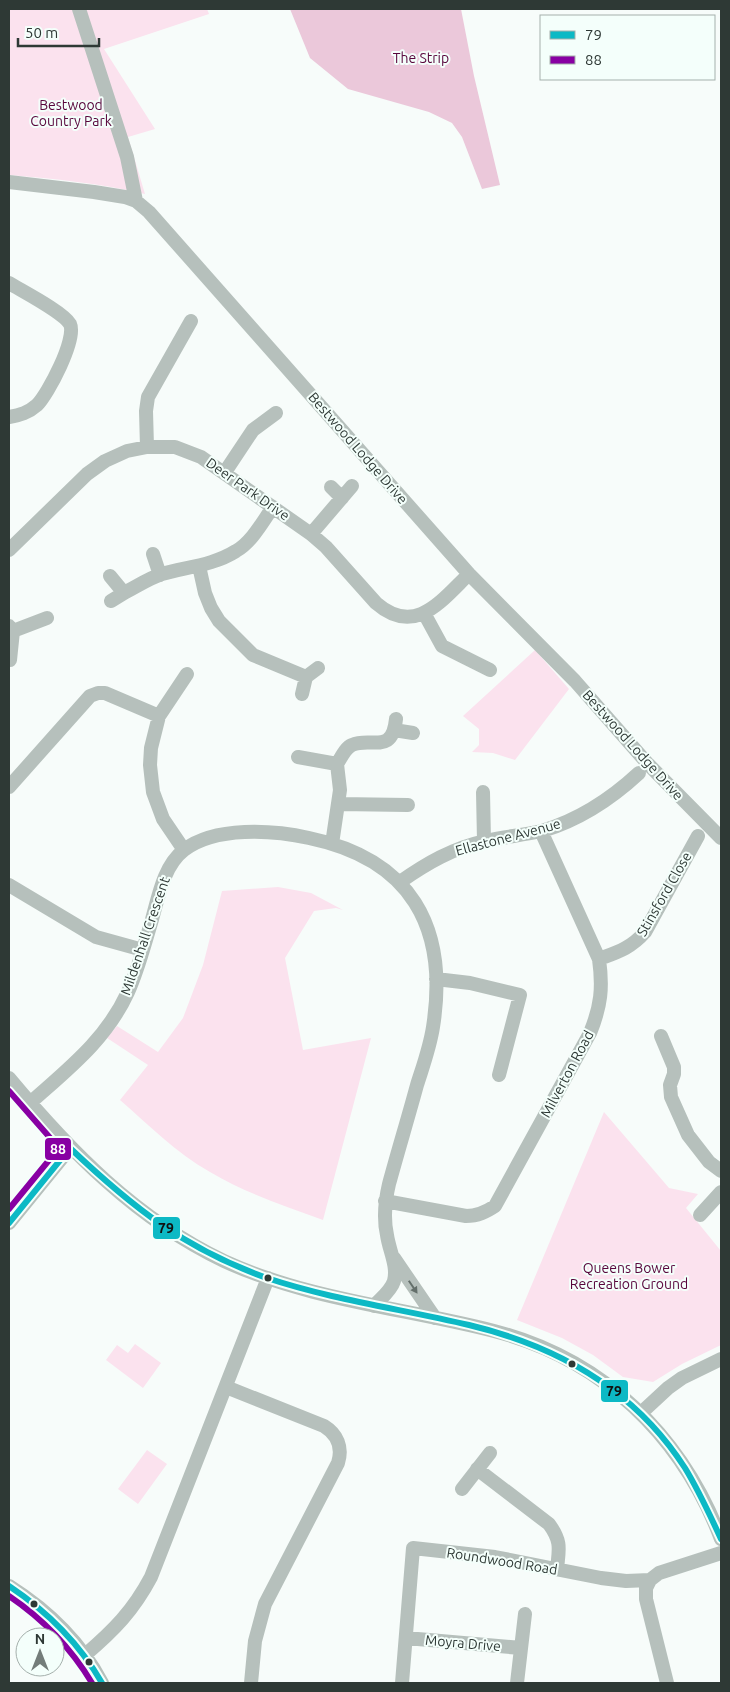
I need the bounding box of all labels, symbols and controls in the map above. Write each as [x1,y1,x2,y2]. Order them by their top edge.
scale bar [18,15,99,47]
legend [540,15,715,80]
text: 50 m [25,24,58,41]
text: 79 [585,26,602,43]
park label: The Strip [393,50,449,66]
text: 88 [585,51,602,68]
park label: Bestwood Country Park [30,97,112,129]
street label: Bestwood Lodge Drive [305,389,411,507]
street label: Deer Park Drive [203,454,293,524]
street label: Bestwood Lodge Drive [579,687,687,803]
street label: Ellastone Avenue [454,815,562,859]
street label: Stinsford Close [633,849,695,939]
street label: Mildenhall Crescent [117,874,173,997]
street label: Milverton Road [537,1028,597,1120]
line badge: 88 [44,1137,72,1161]
text: 88 [50,1141,66,1157]
line badge: 79 [152,1216,181,1240]
text: 79 [158,1220,174,1236]
park label: Queens Bower Recreation Ground [570,1260,688,1292]
unlabelled marker [263,1273,273,1283]
one-way arrow [408,1280,418,1294]
unlabelled marker [567,1359,577,1369]
line badge: 79 [600,1379,629,1403]
text: 79 [606,1383,622,1399]
street label: Roundwood Road [445,1544,559,1578]
unlabelled marker [29,1599,39,1609]
north arrow [15,1627,65,1677]
text: N [35,1631,45,1647]
street label: Moyra Drive [425,1632,501,1654]
unlabelled marker [84,1657,94,1667]

